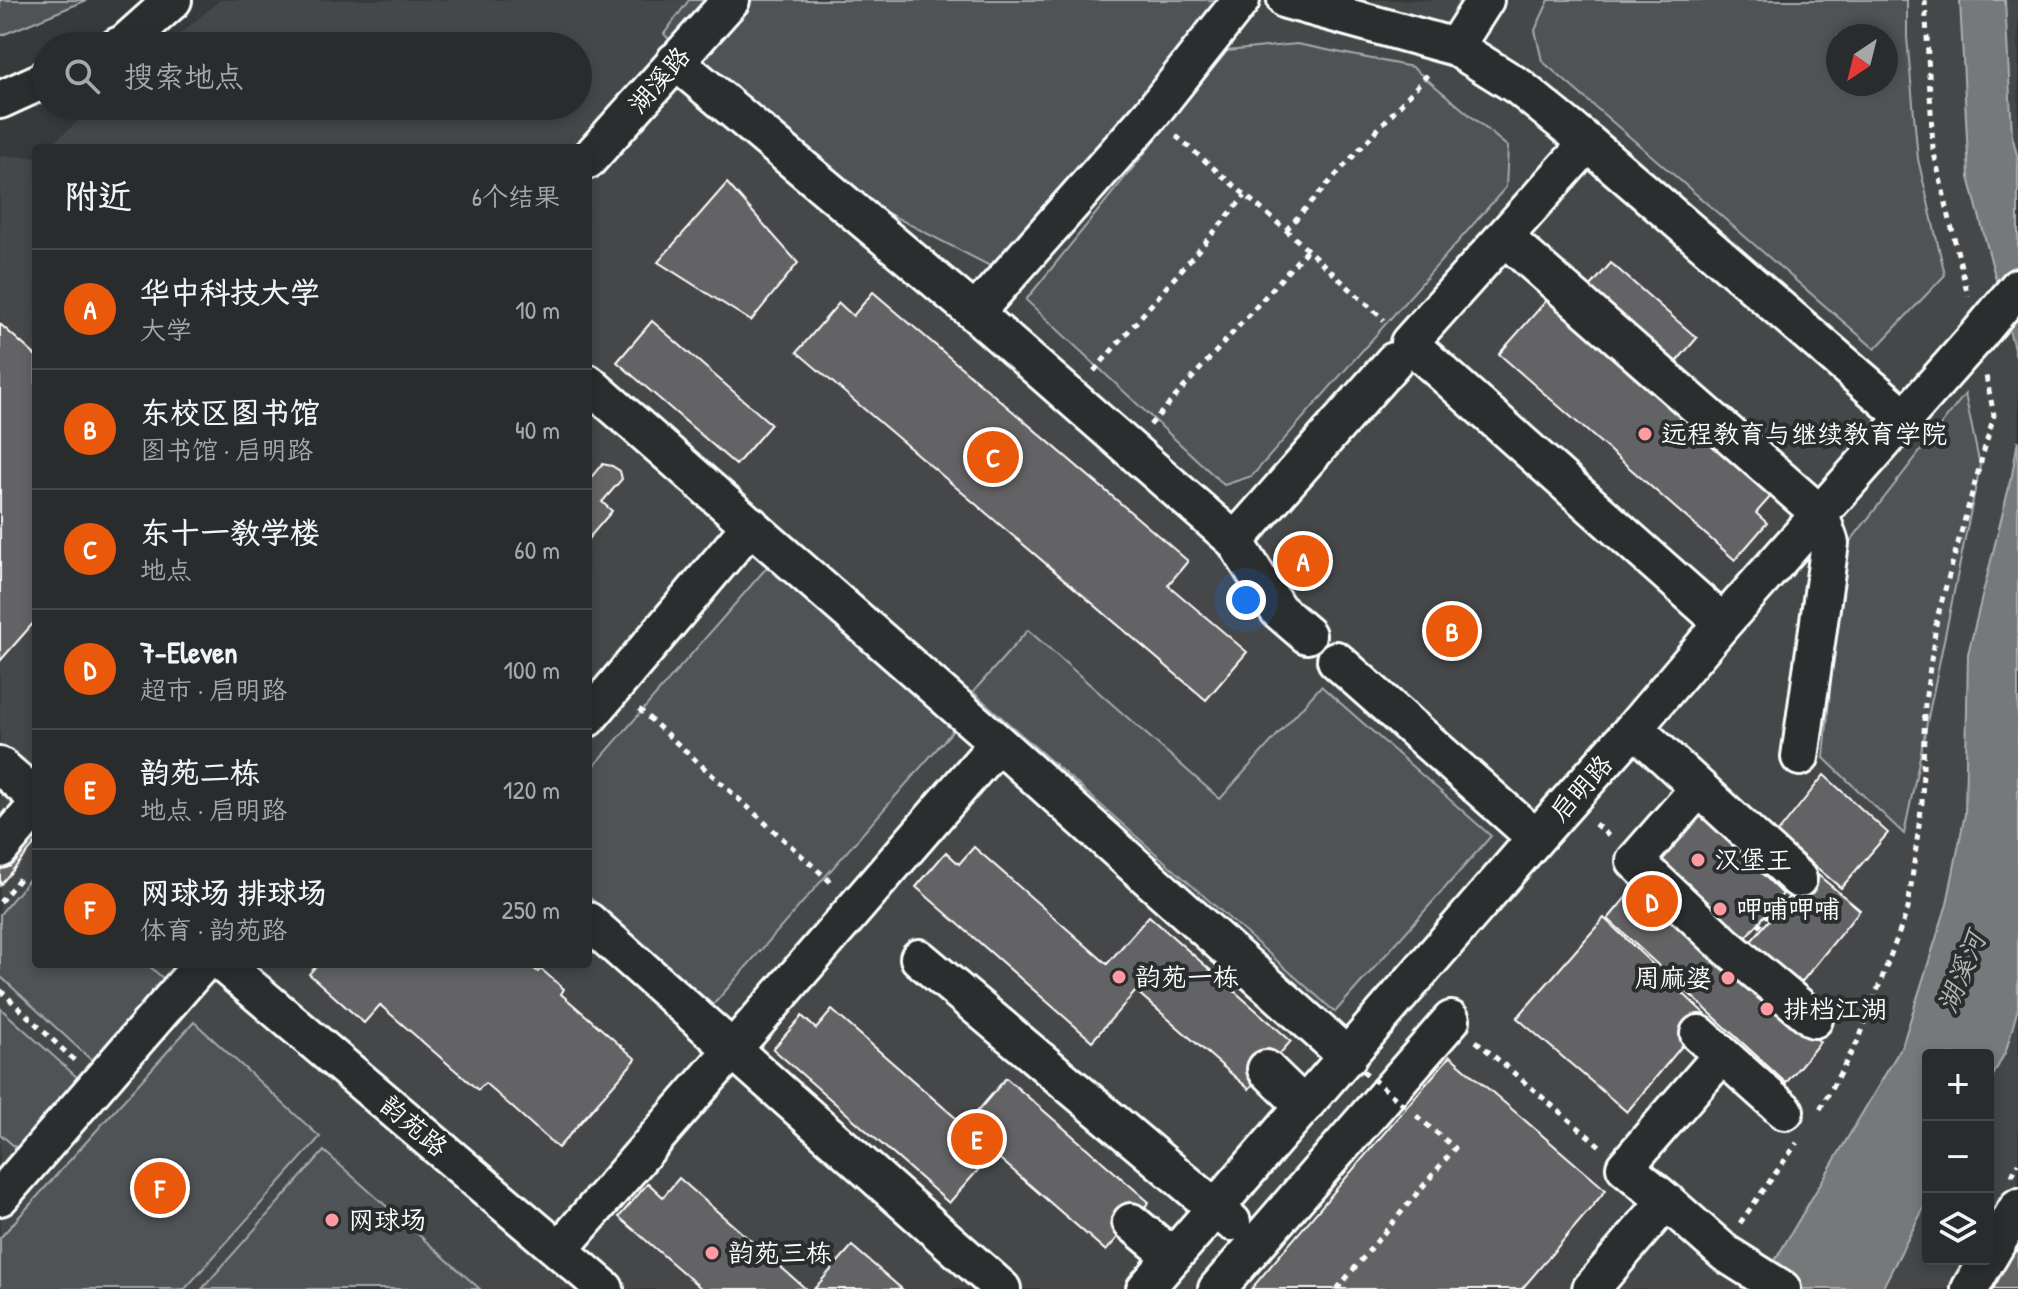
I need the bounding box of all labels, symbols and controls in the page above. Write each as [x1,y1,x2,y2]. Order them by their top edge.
north arrow [1826,24,1898,96]
search box [32,32,592,120]
street label: 湖溪路 [620,39,697,121]
icon: search [60,54,104,98]
text: 搜索地点 [124,56,244,96]
text: 附近 [64,173,132,219]
text: 6个结果 [472,179,560,214]
text: 华中科技大学 [140,272,320,312]
text: A [84,292,96,327]
text: 10 m [515,292,560,327]
text: 大学 [140,312,192,347]
text: 东校区图书馆 [140,392,320,432]
text: B [83,412,97,447]
text: 40 m [515,412,560,447]
place label: 远程教育与继续教育学院 [1661,416,1947,451]
marker: 远程教育与继续教育学院 [1636,425,1654,443]
pin: C [967,427,1019,487]
text: 图书馆 · 启明路 [140,432,313,467]
text: 东十一教学楼 [140,512,320,552]
pin: A [1277,531,1329,591]
text: C [83,532,97,567]
text: 60 m [514,532,560,567]
text: 地点 [140,552,192,587]
your location [1226,580,1266,620]
pin: B [1426,601,1478,661]
text: 7-Eleven [140,632,238,672]
text: D [84,652,96,687]
text: 100 m [504,652,560,687]
text: 超市 · 启明路 [140,672,287,707]
street label: 启明路 [1542,747,1620,828]
text: 韵苑二栋 [140,752,260,792]
text: E [84,772,96,807]
text: 120 m [503,772,560,807]
text: 地点 · 启明路 [140,792,287,827]
place label: 汉堡王 [1714,842,1792,877]
marker: 汉堡王 [1689,851,1707,869]
pin: D [1626,871,1678,931]
text: 网球场 排球场 [140,872,327,912]
place label: 呷哺呷哺 [1736,891,1840,926]
text: F [85,892,95,927]
text: 250 m [502,892,560,927]
marker: 呷哺呷哺 [1711,900,1729,918]
text: 体育 · 韵苑路 [140,912,287,947]
water label: 湖溪河 [1928,922,1996,1018]
place label: 韵苑一栋 [1135,959,1239,994]
place label: 周麻婆 [1634,960,1712,995]
marker: 韵苑一栋 [1110,968,1128,986]
marker: 周麻婆 [1719,969,1737,987]
place label: 排档江湖 [1783,991,1887,1026]
marker: 排档江湖 [1758,1000,1776,1018]
map controls [1922,1049,1994,1265]
button: + [1922,1049,1994,1121]
street label: 韵苑路 [373,1087,455,1164]
pin: E [951,1109,1003,1169]
button: − [1922,1121,1994,1193]
pin: F [134,1158,186,1218]
button: layers [1922,1193,1994,1265]
place label: 网球场 [348,1202,426,1237]
marker: 网球场 [323,1211,341,1229]
place label: 韵苑三栋 [728,1235,832,1270]
marker: 韵苑三栋 [703,1244,721,1262]

